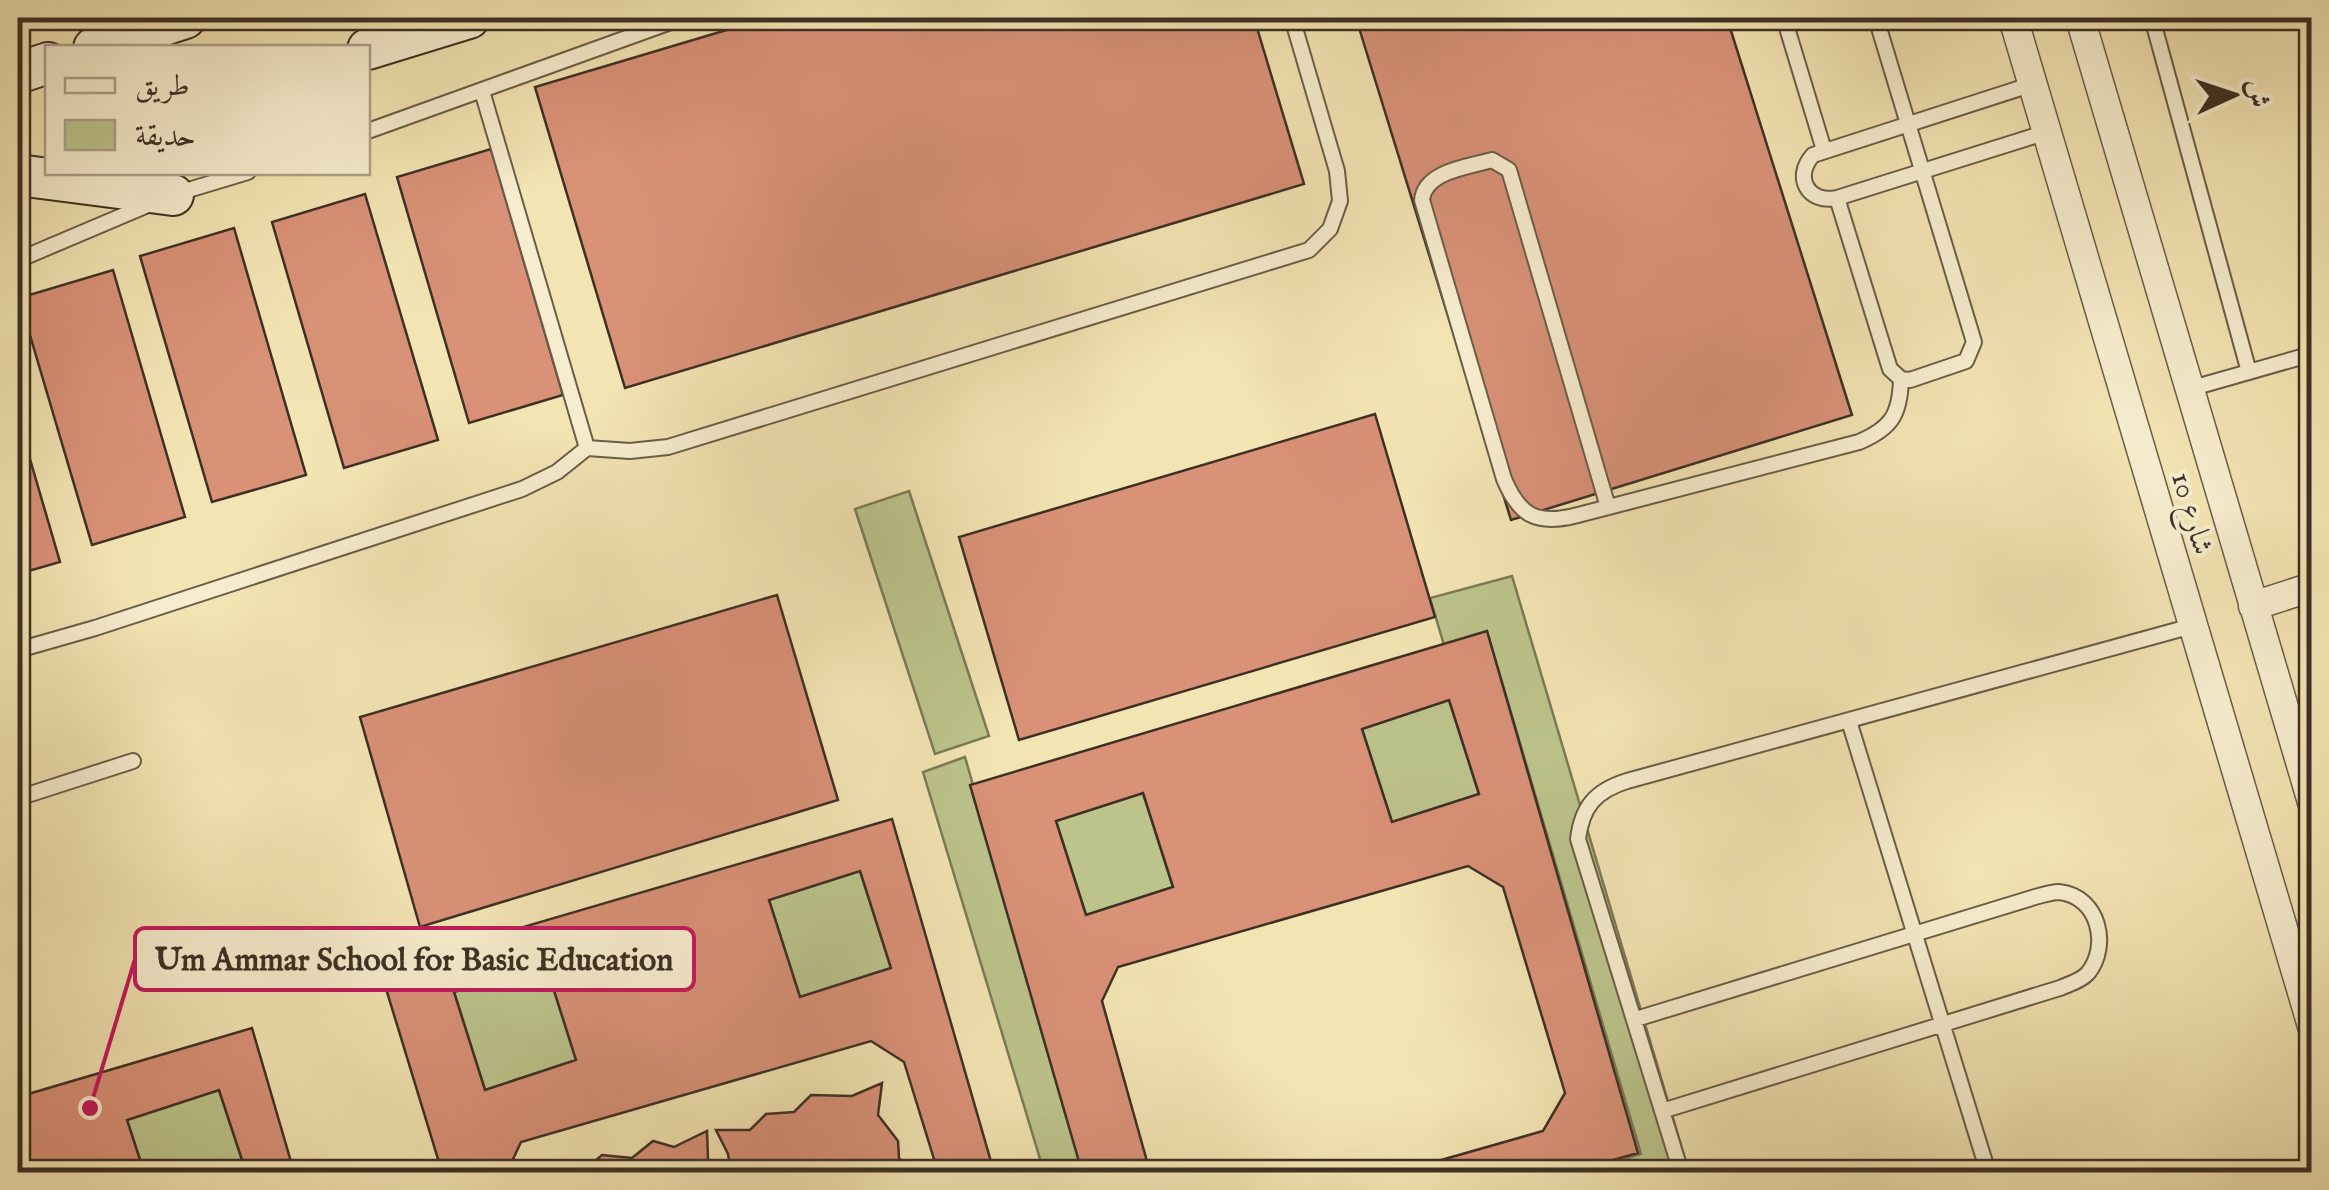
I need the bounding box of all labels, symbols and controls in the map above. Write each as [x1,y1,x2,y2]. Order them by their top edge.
legend [45,45,370,175]
north arrow [2184,45,2284,145]
text: طريق [135,68,190,106]
text: ش [2238,79,2275,109]
text: حديقة [135,118,196,156]
street label: شارع 10 [2157,468,2221,560]
callout: Um Ammar School for Basic Education [135,928,694,990]
text: Um Ammar School for Basic Education [155,941,673,982]

